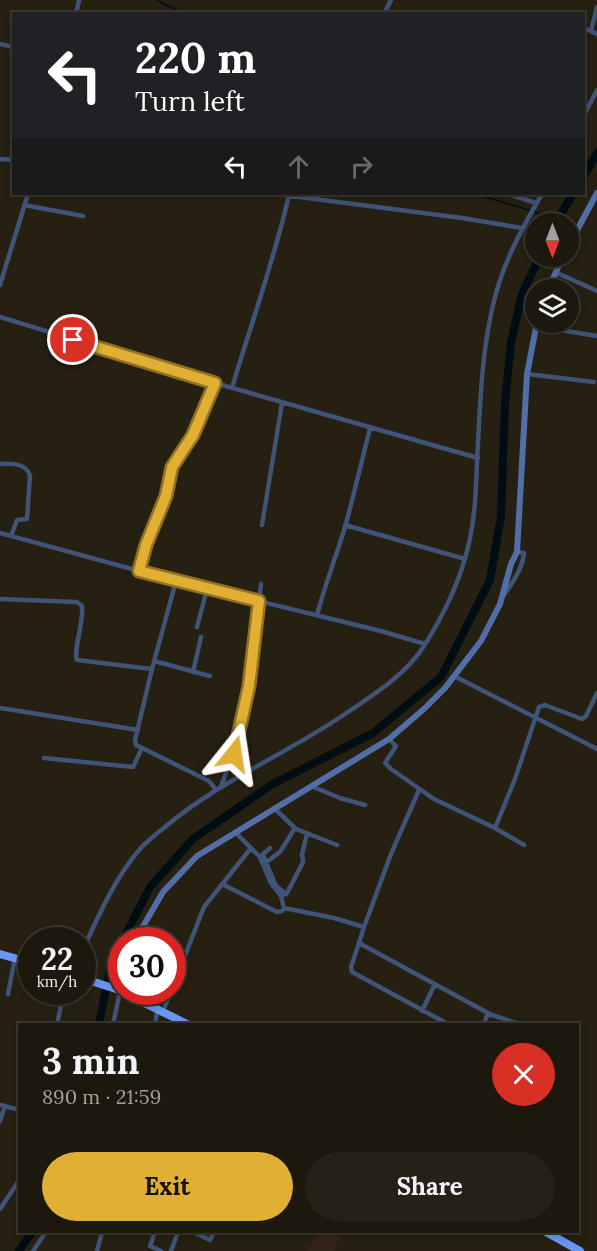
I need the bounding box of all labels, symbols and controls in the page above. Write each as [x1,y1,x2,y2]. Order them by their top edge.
text: 220 m [135,31,256,85]
icon: left [36,36,114,114]
text: Turn left [135,84,245,118]
icon: left [219,150,252,183]
icon: ahead [282,150,315,183]
icon: right [345,150,378,183]
north arrow [525,213,579,267]
map controls [525,213,579,333]
button: layers [525,279,579,333]
pin [47,314,98,365]
icon: arrive [56,323,89,356]
position arrow [202,722,266,786]
speed limit sign: 30 [108,927,186,1005]
text: 22 [41,940,73,978]
text: km/h [37,972,77,991]
text: 3 min [42,1038,140,1084]
button: close [492,1043,555,1106]
text: 890 m · 21:59 [42,1084,161,1109]
button: Exit [42,1152,293,1221]
button: Share [305,1152,555,1221]

